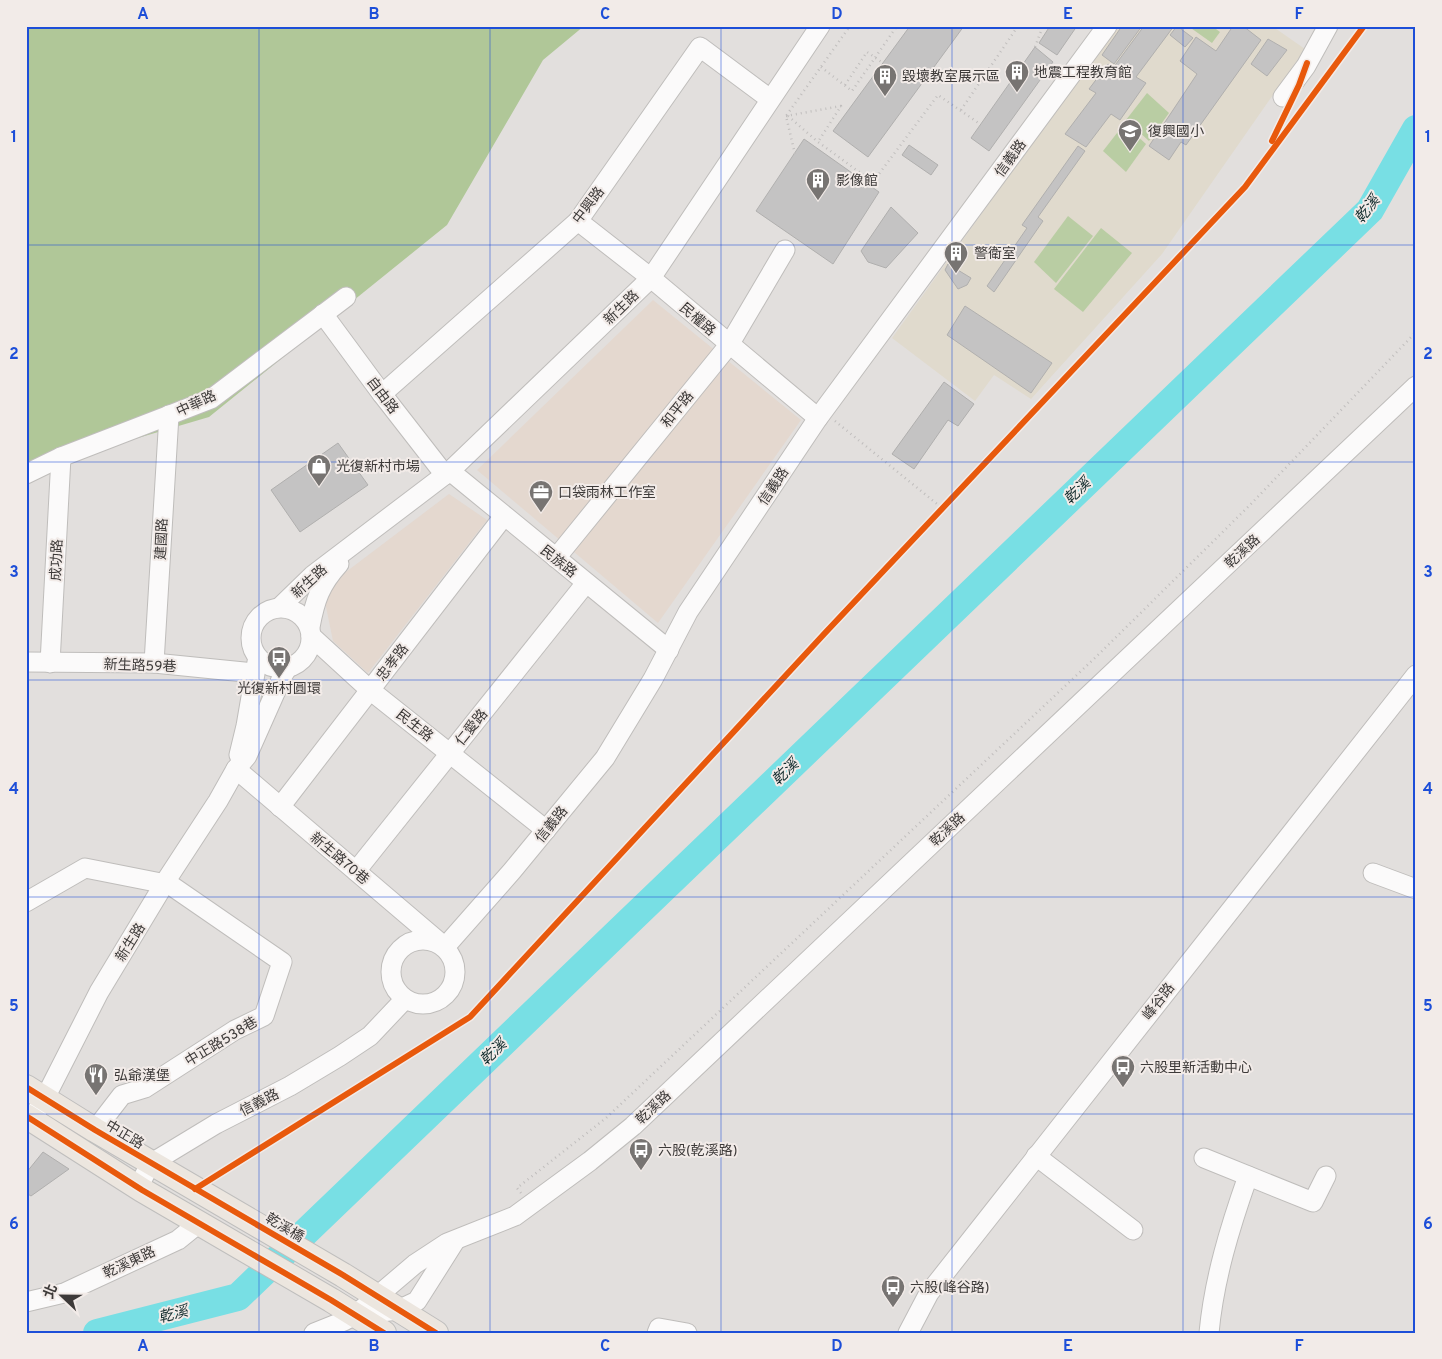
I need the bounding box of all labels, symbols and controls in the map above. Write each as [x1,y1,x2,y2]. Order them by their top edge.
text: A [137,5,149,25]
text: B [368,5,380,25]
text: C [600,5,610,25]
text: D [831,5,843,25]
text: E [1063,5,1073,25]
text: F [1294,5,1304,25]
building icon: 地震工程教育館 [1004,59,1030,93]
building icon: 毀壞教室展示區 [872,63,898,97]
place label: 地震工程教育館 [1034,65,1132,82]
place label: 毀壞教室展示區 [902,68,1000,86]
school or university icon: 復興國小 [1117,118,1143,152]
place label: 復興國小 [1148,124,1204,141]
text: 1 [11,128,17,148]
text: 1 [1425,128,1431,148]
street label: 信義路 [992,137,1030,181]
building icon: 影像館 [805,167,831,201]
place label: 影像館 [836,173,878,190]
street label: 中興路 [570,184,609,228]
water label: 乾溪 [1351,191,1386,228]
building icon: 警衛室 [943,240,969,274]
place label: 警衛室 [974,245,1016,263]
street label: 新生路 [601,287,643,329]
street label: 民權路 [676,300,718,340]
text: 2 [9,345,19,365]
text: 2 [1423,345,1433,365]
street label: 自由路 [362,374,401,418]
street label: 中華路 [174,388,219,421]
street label: 和平路 [658,388,698,432]
shop icon: 光復新村市場 [306,453,332,487]
place label: 光復新村市場 [336,458,420,476]
street label: 信義路 [755,465,793,509]
water label: 乾溪 [1061,473,1097,509]
office icon: 口袋雨林工作室 [528,479,554,513]
place label: 口袋雨林工作室 [558,484,656,502]
street label: 建國路 [153,518,172,560]
street label: 乾溪路 [1222,532,1264,573]
street label: 成功路 [48,539,67,581]
street label: 民族路 [536,542,580,582]
street label: 新生路 [289,562,331,602]
text: 3 [9,563,19,583]
text: 3 [1423,563,1433,583]
street label: 忠孝路 [374,641,413,685]
bus stop icon: 光復新村圓環 [266,645,292,679]
street label: 新生路59巷 [103,657,177,676]
place label: 光復新村圓環 [237,680,321,698]
street label: 仁愛路 [452,706,492,750]
street label: 民生路 [392,707,436,746]
water label: 乾溪 [769,754,805,790]
text: 4 [9,780,19,800]
text: 4 [1423,780,1433,800]
street label: 信義路 [532,803,572,847]
street label: 乾溪路 [927,810,969,851]
street label: 新生路70巷 [306,830,372,889]
street label: 新生路 [113,920,150,965]
street label: 峰谷路 [1139,980,1179,1024]
text: 5 [9,997,19,1017]
text: 5 [1423,997,1433,1017]
street label: 中正路538巷 [182,1014,261,1071]
water label: 乾溪 [477,1034,513,1070]
bus stop icon: 六股里新活動中心 [1110,1054,1136,1088]
place label: 六股里新活動中心 [1140,1060,1252,1077]
restaurant icon: 弘爺漢堡 [83,1062,109,1096]
place label: 弘爺漢堡 [114,1068,170,1085]
street label: 信義路 [237,1086,282,1120]
street label: 乾溪路 [633,1088,675,1129]
street label: 中正路 [102,1117,147,1153]
bus stop icon: 六股(乾溪路) [628,1137,654,1171]
place label: 六股(乾溪路) [658,1143,738,1160]
street label: 乾溪橋 [262,1210,307,1246]
text: 6 [9,1215,19,1235]
text: 6 [1423,1215,1433,1235]
street label: 乾溪東路 [101,1244,159,1283]
north arrow [38,1272,88,1322]
bus stop icon: 六股(峰谷路) [880,1274,906,1308]
place label: 六股(峰谷路) [910,1279,990,1297]
text: 北 [41,1282,62,1301]
water label: 乾溪 [157,1302,192,1328]
text: A [137,1337,149,1357]
text: B [368,1337,380,1357]
text: C [600,1337,610,1357]
text: D [831,1337,843,1357]
text: E [1063,1337,1073,1357]
text: F [1294,1337,1304,1357]

